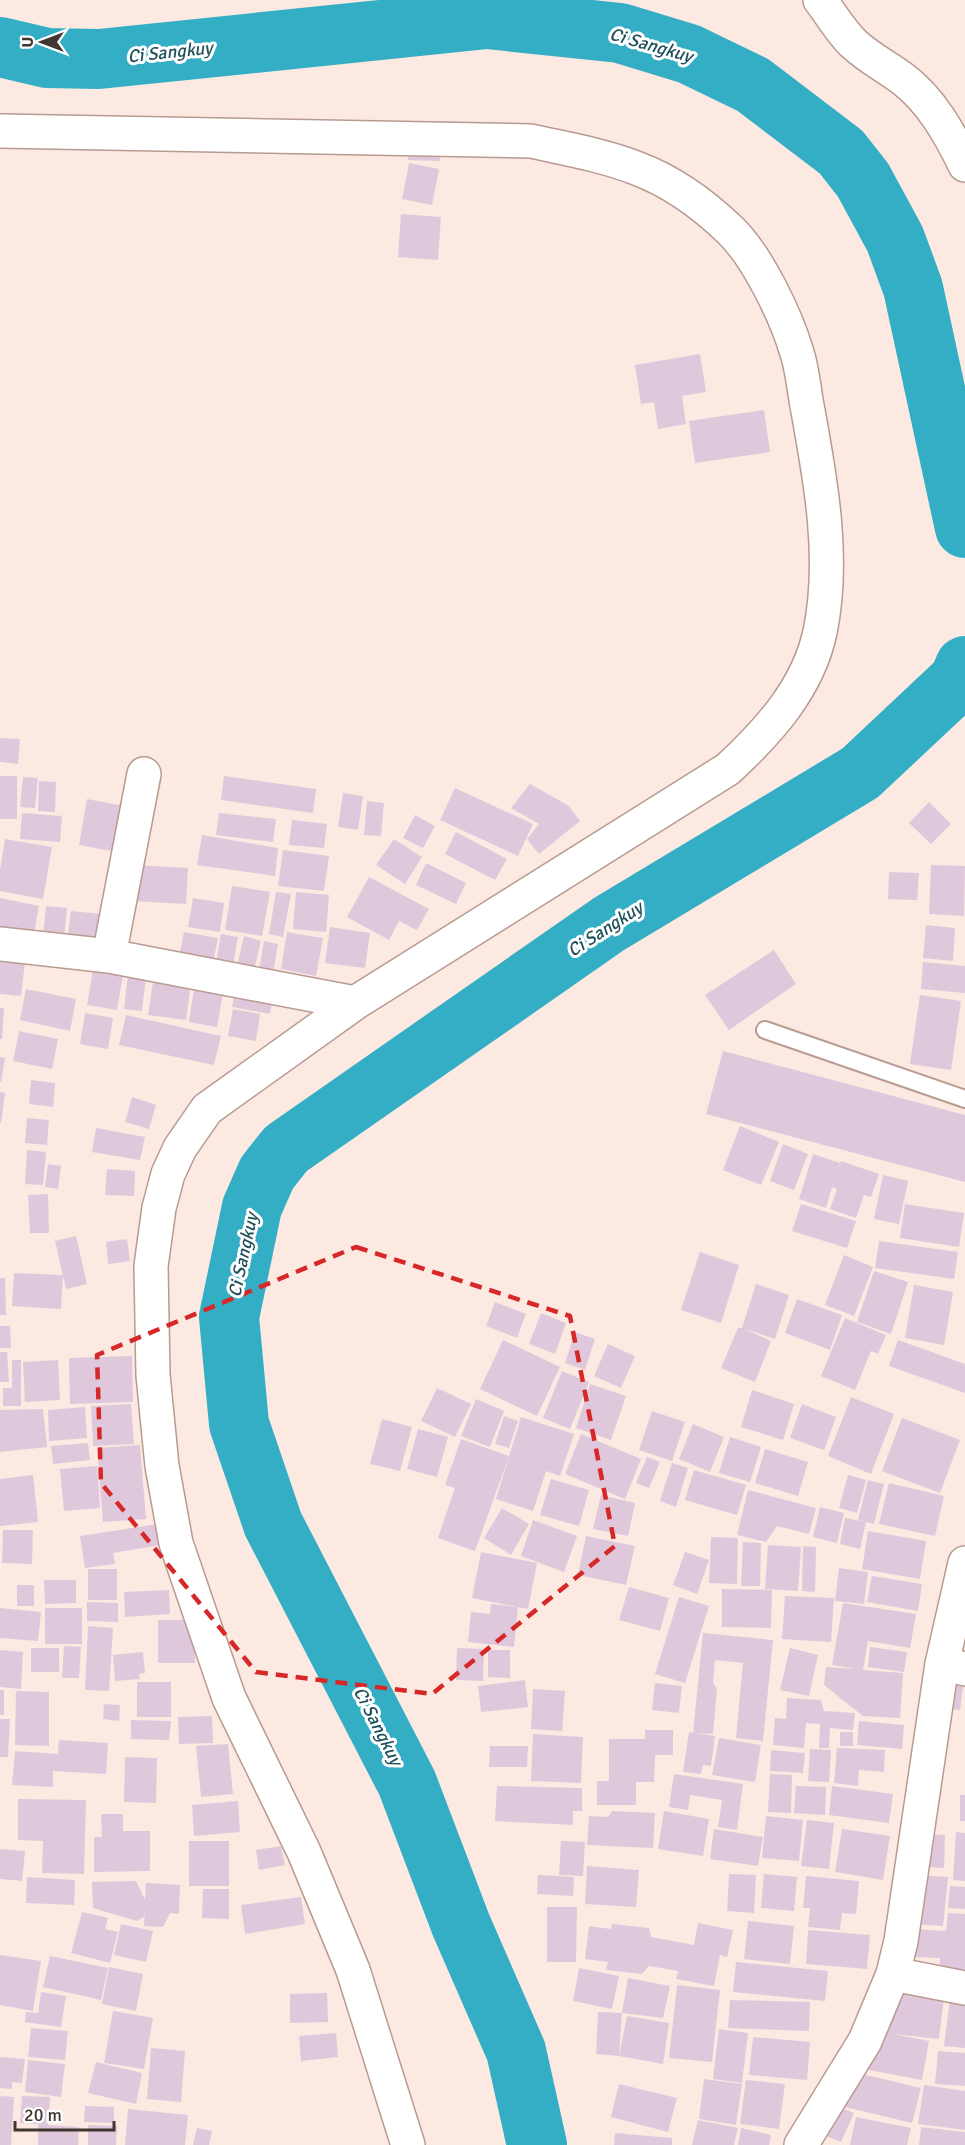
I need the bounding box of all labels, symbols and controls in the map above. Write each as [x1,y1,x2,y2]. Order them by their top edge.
north arrow [12,12,72,72]
water label: Ci Sangkuy [607,23,697,68]
water label: Ci Sangkuy [127,36,216,67]
text: U [18,37,38,47]
water label: Ci Sangkuy [563,895,649,961]
water label: Ci Sangkuy [223,1209,263,1299]
water label: Ci Sangkuy [349,1683,408,1771]
scale bar [15,2094,114,2132]
text: 20 m [24,2104,62,2126]

